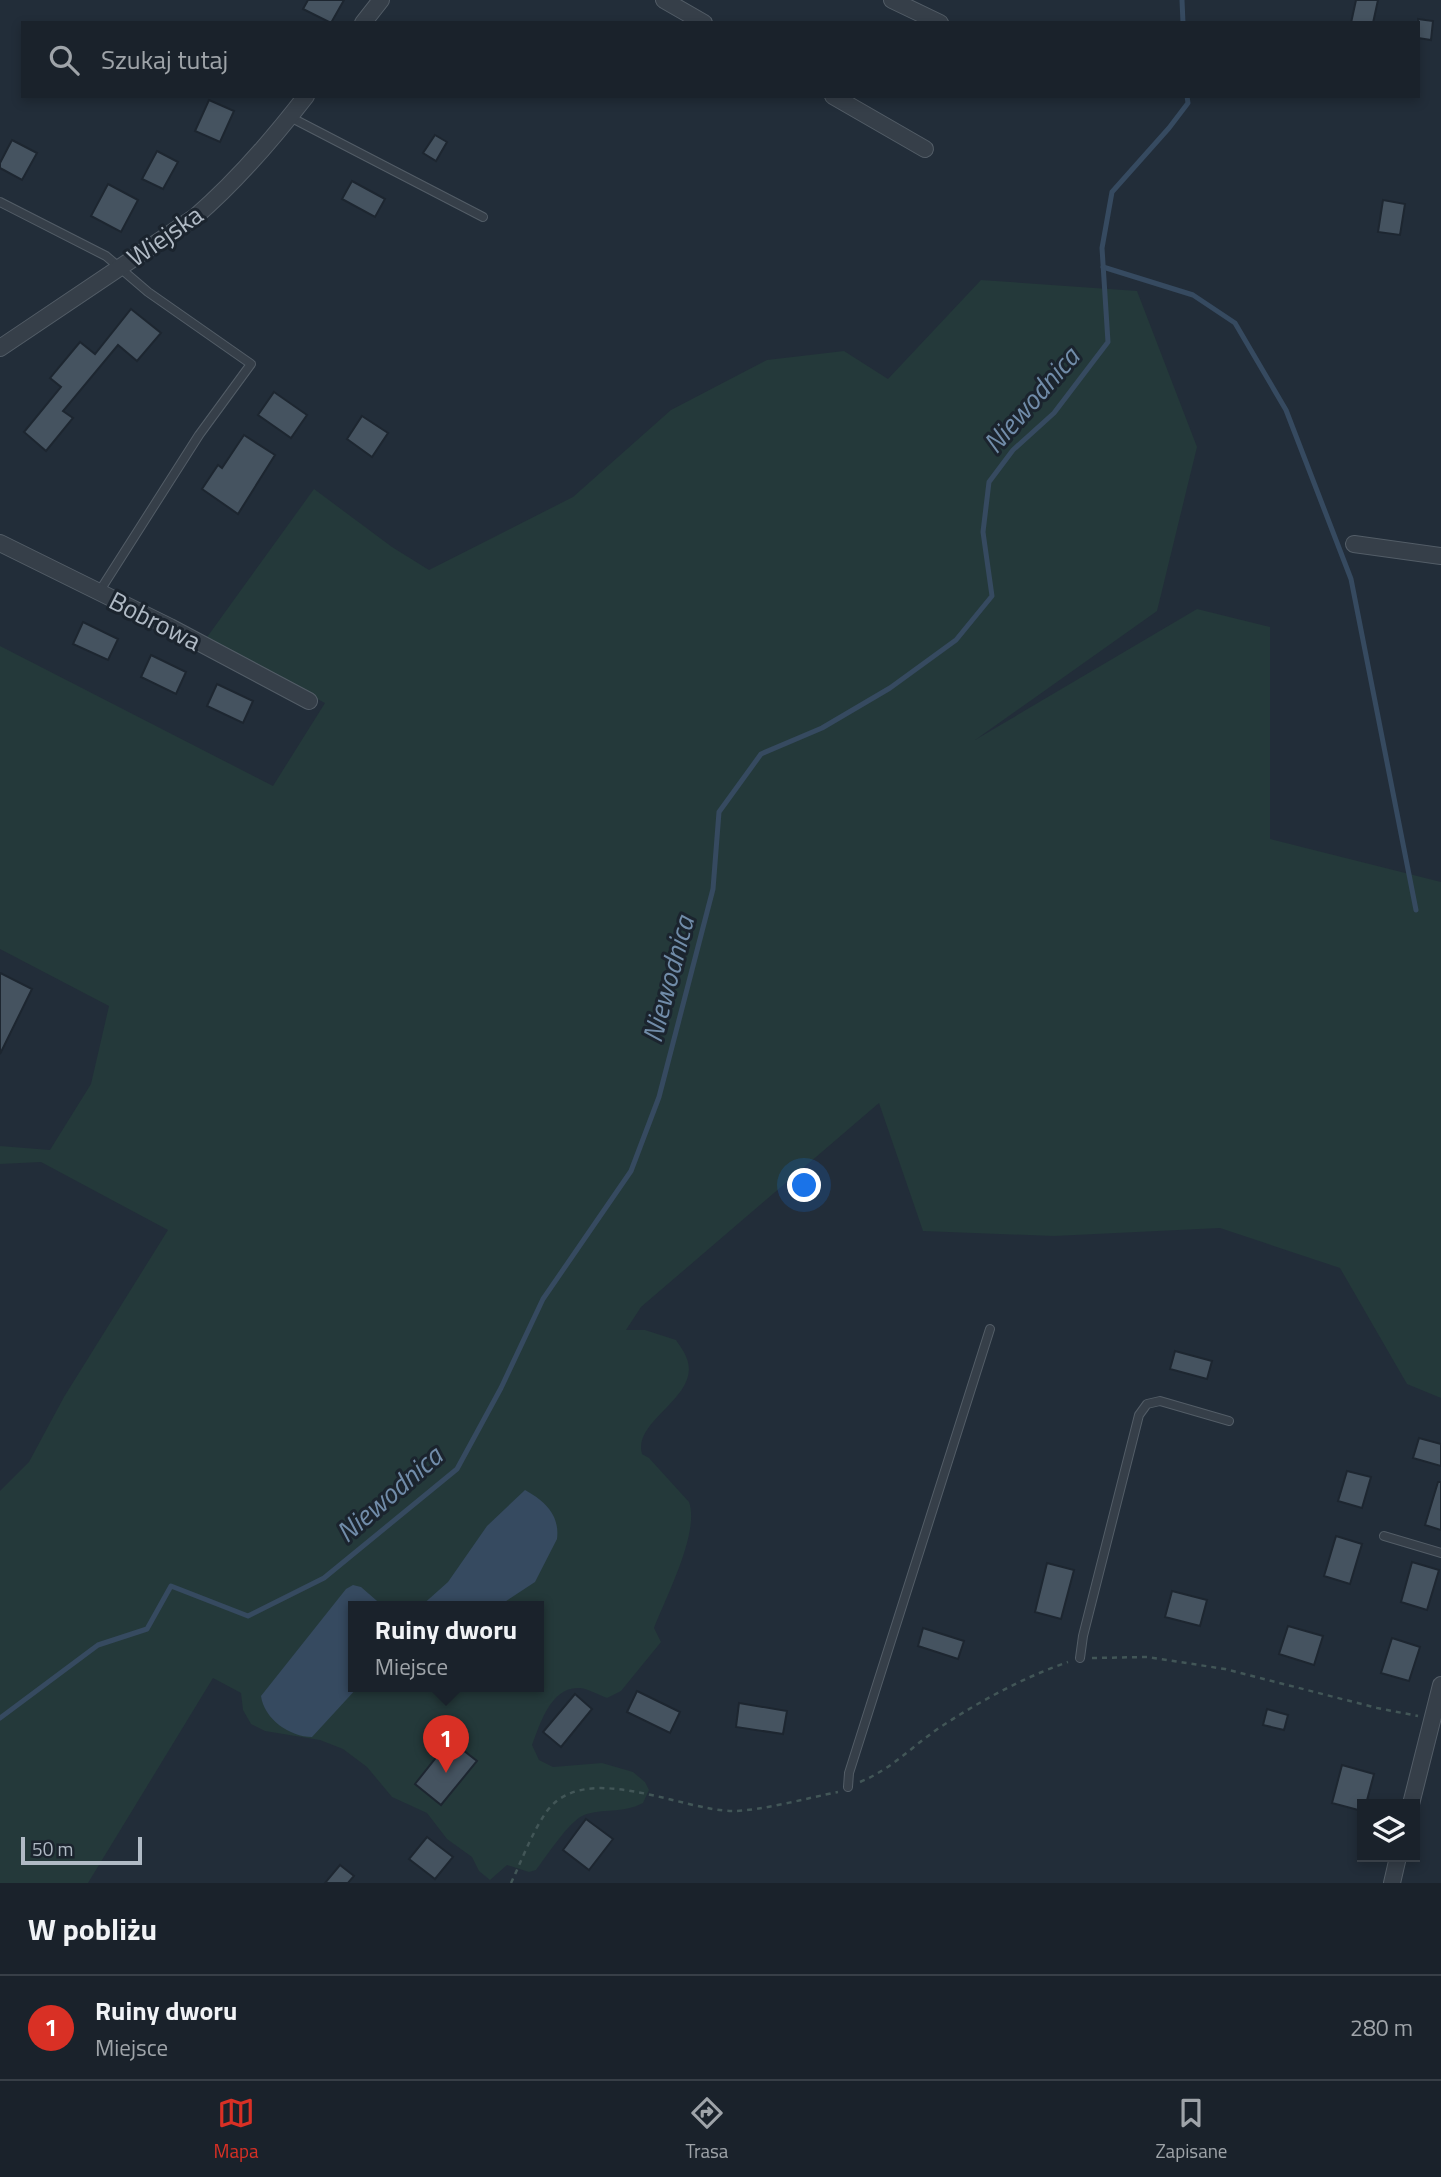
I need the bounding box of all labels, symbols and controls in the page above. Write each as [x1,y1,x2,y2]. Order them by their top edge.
search box [21,21,1420,98]
text: Szukaj tutaj [101,40,228,79]
icon: search [45,41,83,79]
street label: Wiejska [119,195,211,276]
water label: Niewodnica [972,335,1091,463]
street label: Bobrowa [103,581,208,660]
water label: Niewodnica [630,909,706,1047]
your location [787,1168,821,1202]
water label: Niewodnica [326,1434,453,1552]
popup [348,1601,544,1692]
text: Ruiny dworu [375,1610,517,1649]
text: Miejsce [375,1649,448,1684]
pin: 1 [423,1715,469,1773]
map controls [1357,1799,1420,1862]
button: layers [1357,1799,1420,1862]
scale bar [21,1834,142,1866]
text: 50 m [32,1834,73,1863]
text: W pobliżu [28,1906,157,1952]
text: Ruiny dworu [95,1991,237,2030]
text: 1 [45,2010,57,2045]
text: 280 m [1350,2010,1413,2045]
text: Miejsce [95,2030,168,2065]
tab: Mapa [214,2094,259,2165]
tab: Trasa [686,2094,728,2165]
tab: Zapisane [1155,2094,1227,2165]

